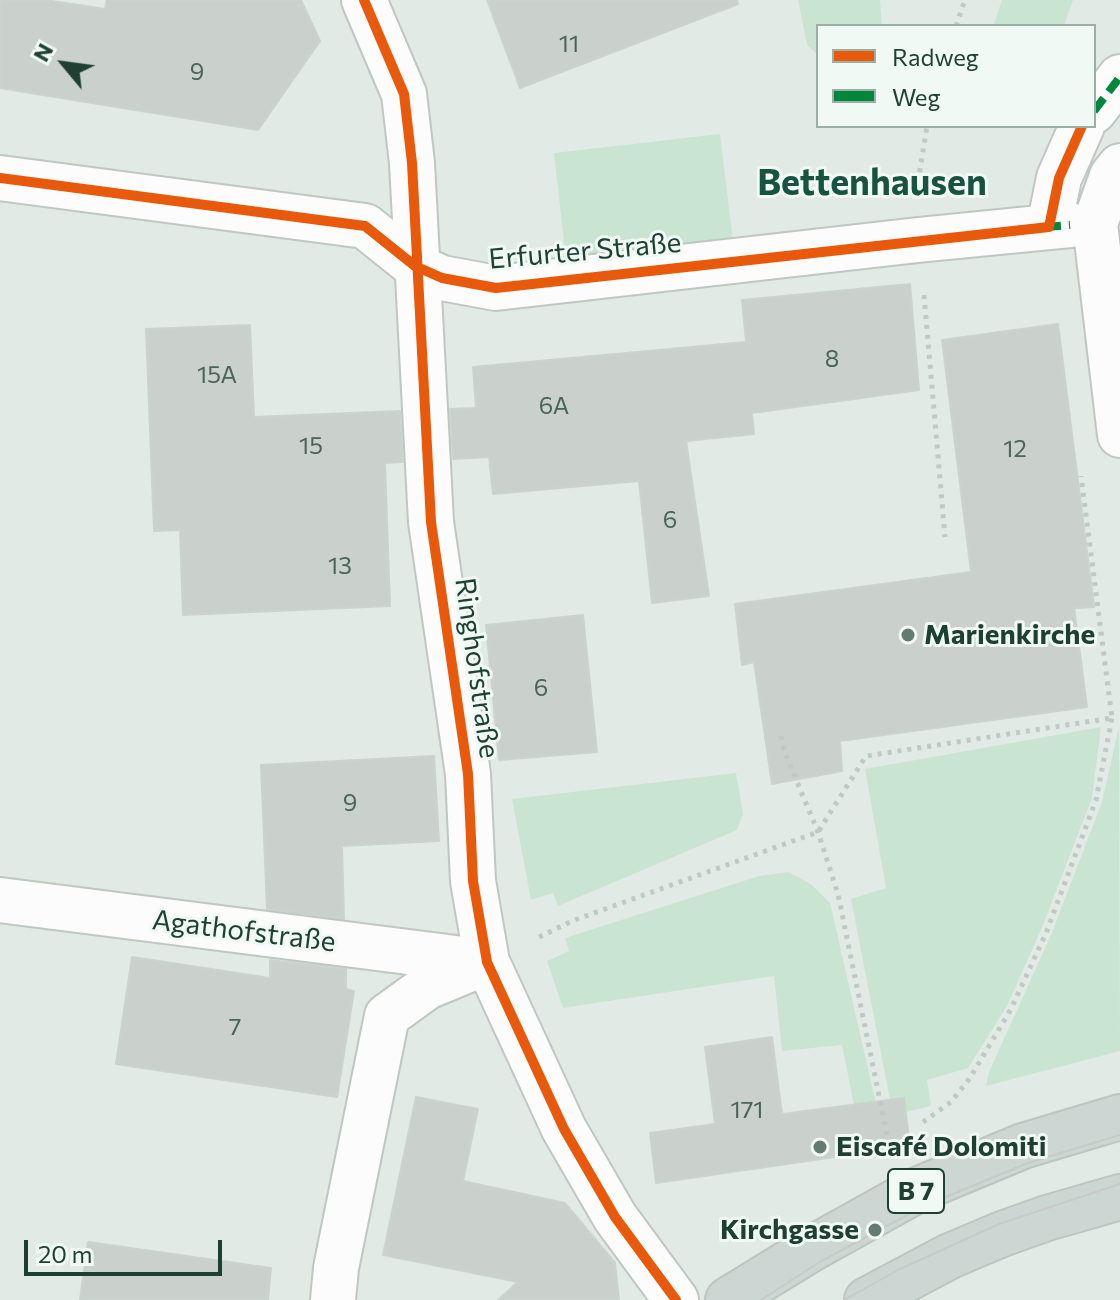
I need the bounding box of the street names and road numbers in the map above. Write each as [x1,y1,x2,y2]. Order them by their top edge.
street label: Erfurter Straße [487,226,683,276]
street label: Ringhofstraße [448,576,506,760]
street label: Agathofstraße [150,903,338,959]
road number: B 7 [888,1169,944,1213]

